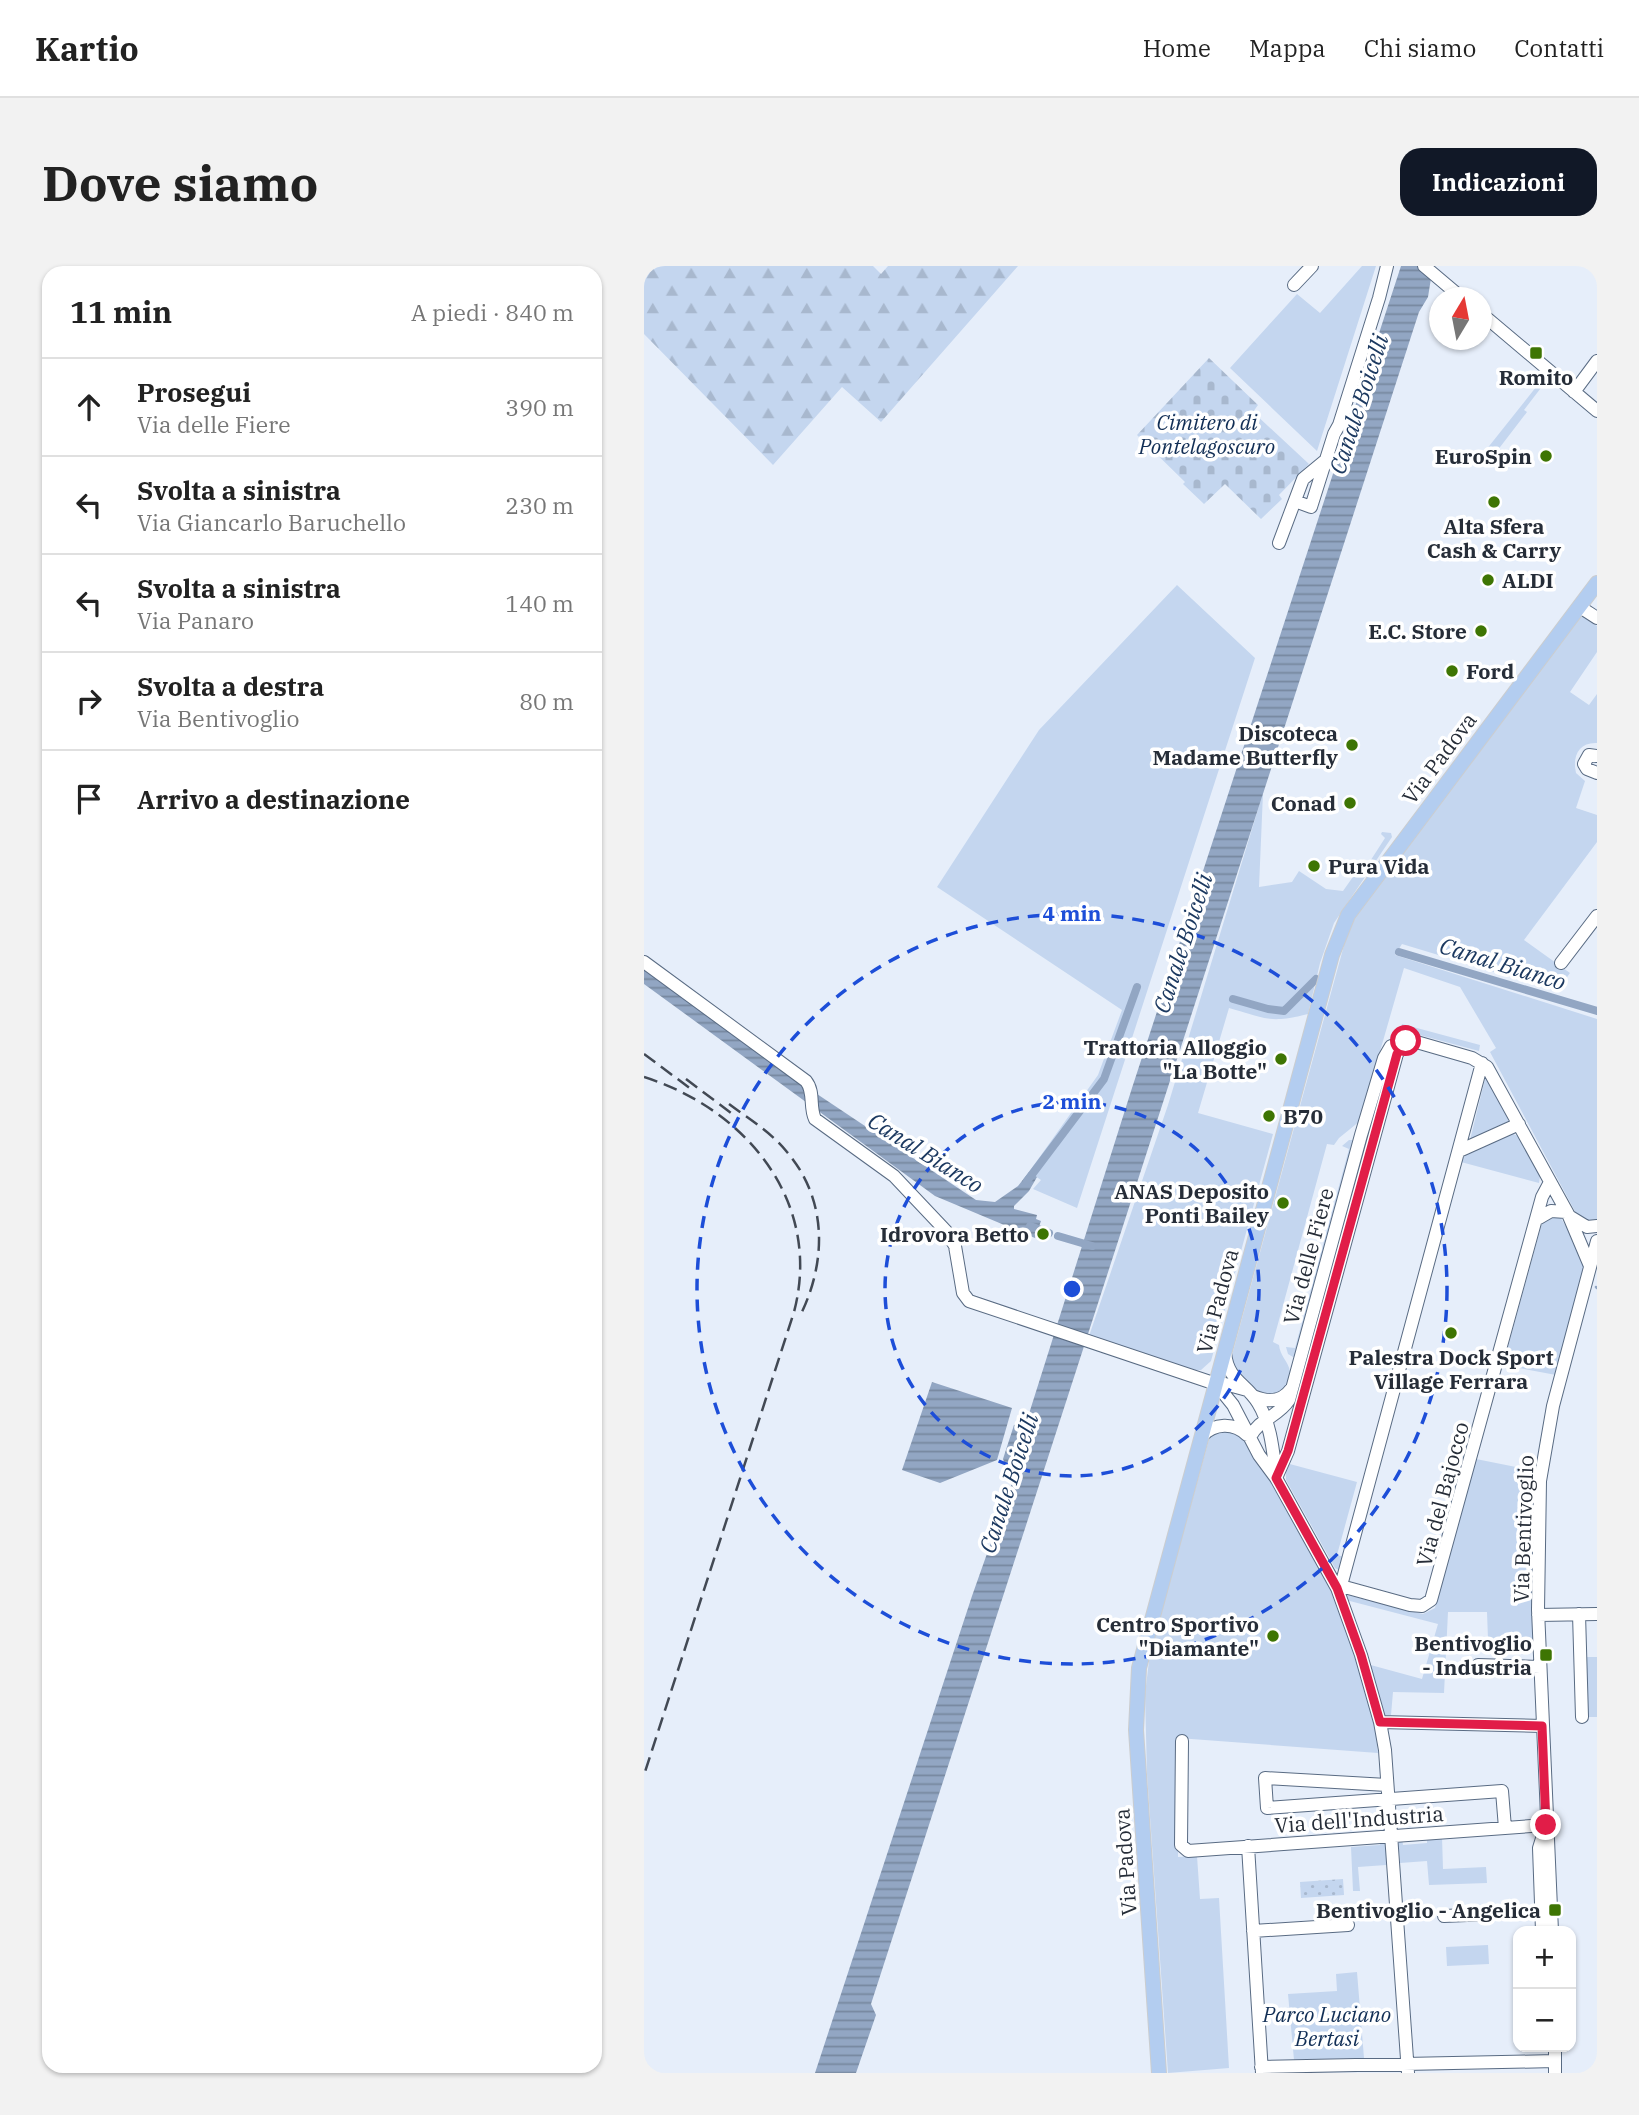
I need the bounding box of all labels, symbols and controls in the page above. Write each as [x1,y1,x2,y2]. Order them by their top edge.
text: Kartio [35,27,139,70]
text: Home [1143,32,1211,64]
text: Mappa [1249,32,1326,64]
text: Chi siamo [1364,32,1476,64]
text: Contatti [1514,32,1604,64]
button: Indicazioni [1400,148,1597,216]
text: Dove siamo [42,151,318,214]
north arrow [1429,287,1492,350]
text: 11 min [70,292,172,331]
text: A piedi · 840 m [411,297,574,327]
water label: Canale Boicelli [1321,330,1395,478]
marker: Romito [1528,345,1544,361]
place label: Romito [1499,363,1573,391]
text: Prosegui [137,375,251,409]
icon: ahead [70,388,108,426]
text: 390 m [505,392,574,422]
park label: Cimitero di Pontelagoscuro [1138,408,1275,460]
text: Via delle Fiere [137,409,291,439]
place label: EuroSpin [1435,442,1532,470]
marker: EuroSpin [1538,448,1554,464]
text: Svolta a sinistra [137,473,341,507]
icon: left [70,486,108,524]
text: 230 m [505,490,574,520]
marker: Alta Sfera Cash & Carry [1486,494,1502,510]
text: Via Giancarlo Baruchello [137,507,406,537]
place label: Alta Sfera Cash & Carry [1427,512,1561,564]
place label: ALDI [1502,566,1554,594]
text: Svolta a sinistra [137,571,341,605]
marker: ALDI [1480,572,1496,588]
icon: left [70,584,108,622]
text: 140 m [505,588,574,618]
text: Via Panaro [137,605,254,635]
place label: E.C. Store [1368,617,1467,645]
marker: E.C. Store [1473,623,1489,639]
place label: Ford [1466,657,1514,685]
marker: Ford [1444,663,1460,679]
text: Svolta a destra [137,669,324,703]
icon: right [70,682,108,720]
text: 80 m [519,686,574,716]
text: Via Bentivoglio [137,703,299,733]
street label: Via Padova [1395,707,1483,809]
place label: Discoteca Madame Butterfly [1152,719,1338,771]
marker: Discoteca Madame Butterfly [1344,737,1360,753]
icon: arrive [70,780,108,818]
text: Arrivo a destinazione [137,782,410,816]
place label: Conad [1271,789,1336,817]
marker: Conad [1342,795,1358,811]
place label: Pura Vida [1328,852,1430,880]
marker: Pura Vida [1306,858,1322,874]
water label: Canale Boicelli [1145,869,1219,1017]
text: 4 min [1043,899,1101,927]
water label: Canal Bianco [1436,930,1570,996]
route start [1390,1025,1421,1056]
place label: Trattoria Alloggio "La Botte" [1084,1033,1267,1085]
marker: Trattoria Alloggio "La Botte" [1273,1051,1289,1067]
text: 2 min [1043,1087,1101,1115]
place label: B70 [1283,1102,1323,1130]
water label: Canal Bianco [863,1105,989,1199]
marker: B70 [1261,1108,1277,1124]
place label: ANAS Deposito Ponti Bailey [1114,1177,1269,1229]
street label: Via delle Fiere [1276,1185,1340,1327]
marker: ANAS Deposito Ponti Bailey [1275,1195,1291,1211]
place label: Idrovora Betto [880,1220,1029,1248]
marker: Idrovora Betto [1035,1226,1051,1242]
street label: Via Padova [1190,1245,1244,1357]
centre of rings [1060,1277,1084,1301]
marker: Palestra Dock Sport Village Ferrara [1443,1325,1459,1341]
place label: Palestra Dock Sport Village Ferrara [1349,1343,1554,1395]
water label: Canale Boicelli [971,1409,1045,1557]
street label: Via del Bajocco [1409,1419,1475,1569]
street label: Via Bentivoglio [1506,1454,1540,1604]
place label: Centro Sportivo "Diamante" [1096,1610,1259,1662]
marker: Centro Sportivo "Diamante" [1265,1628,1281,1644]
place label: Bentivoglio - Industria [1414,1629,1532,1681]
marker: Bentivoglio - Industria [1538,1647,1554,1663]
street label: Via dell'Industria [1273,1799,1445,1839]
street label: Via Padova [1107,1807,1143,1917]
route end [1530,1809,1561,1840]
place label: Bentivoglio - Angelica [1316,1896,1541,1924]
marker: Bentivoglio - Angelica [1547,1902,1563,1918]
map controls [1513,1926,1576,2052]
button: + [1513,1926,1576,1989]
button: − [1513,1989,1576,2052]
park label: Parco Luciano Bertasi [1262,2000,1391,2052]

